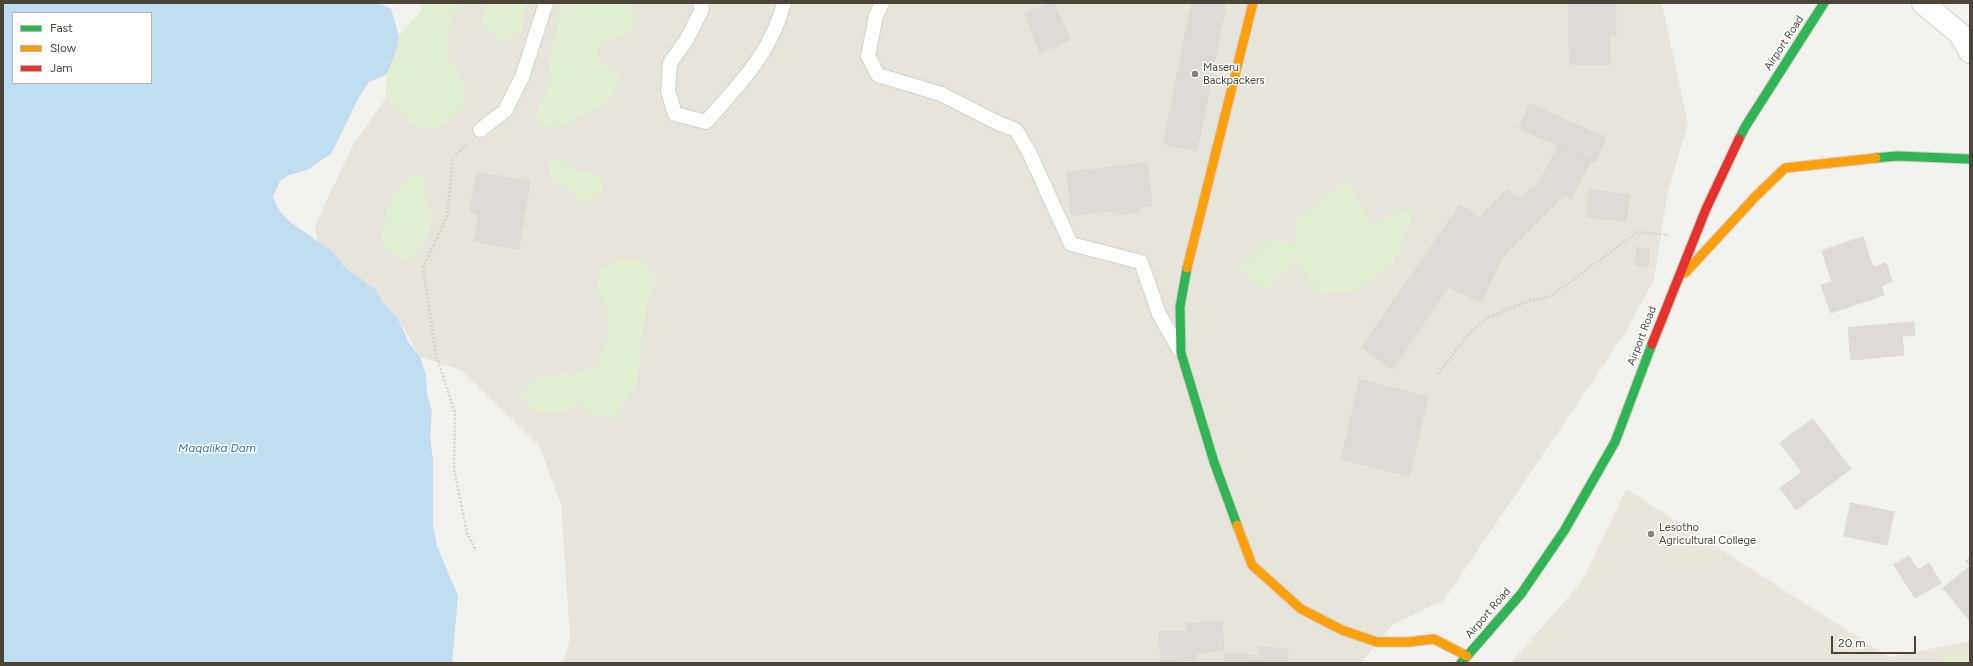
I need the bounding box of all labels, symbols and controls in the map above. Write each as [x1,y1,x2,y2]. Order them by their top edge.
legend [12,12,152,84]
street label: Airport Road [1761,13,1807,73]
text: Fast [50,21,73,35]
text: Slow [50,41,76,55]
text: Jam [50,61,73,75]
place label: Maseru Backpackers [1203,61,1265,87]
marker: Maseru Backpackers [1190,69,1200,79]
street label: Airport Road [1625,304,1659,368]
water label: Maqalika Dam [178,441,256,455]
place label: Lesotho Agricultural College [1659,521,1756,547]
marker: Lesotho Agricultural College [1646,529,1656,539]
street label: Airport Road [1463,585,1513,641]
scale bar [1833,628,1918,654]
text: 20 m [1838,636,1866,650]

